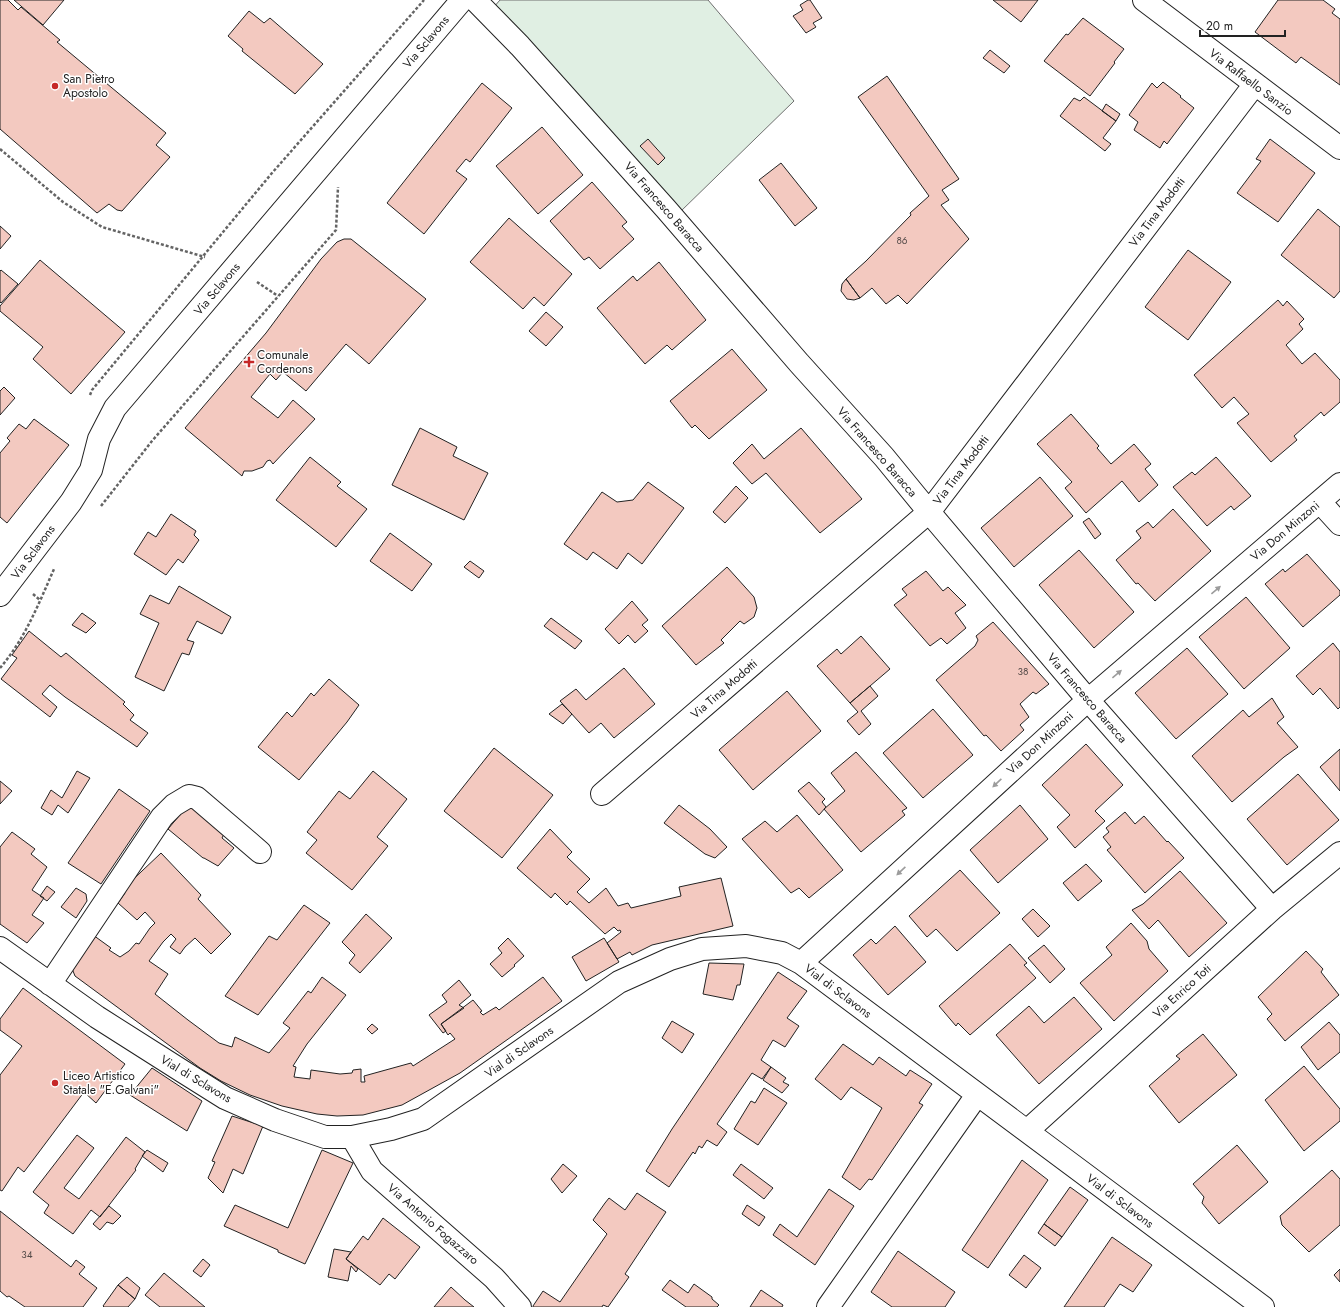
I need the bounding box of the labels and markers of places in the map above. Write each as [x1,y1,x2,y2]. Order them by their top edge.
place label: San Pietro Apostolo [63,70,115,102]
marker: San Pietro Apostolo [50,81,60,91]
place label: Comunale Cordenons [257,346,313,378]
marker: Comunale Cordenons [244,357,254,367]
place label: Liceo Artistico Statale "E.Galvani" [63,1067,159,1099]
marker: Liceo Artistico Statale "E.Galvani" [50,1078,60,1088]

